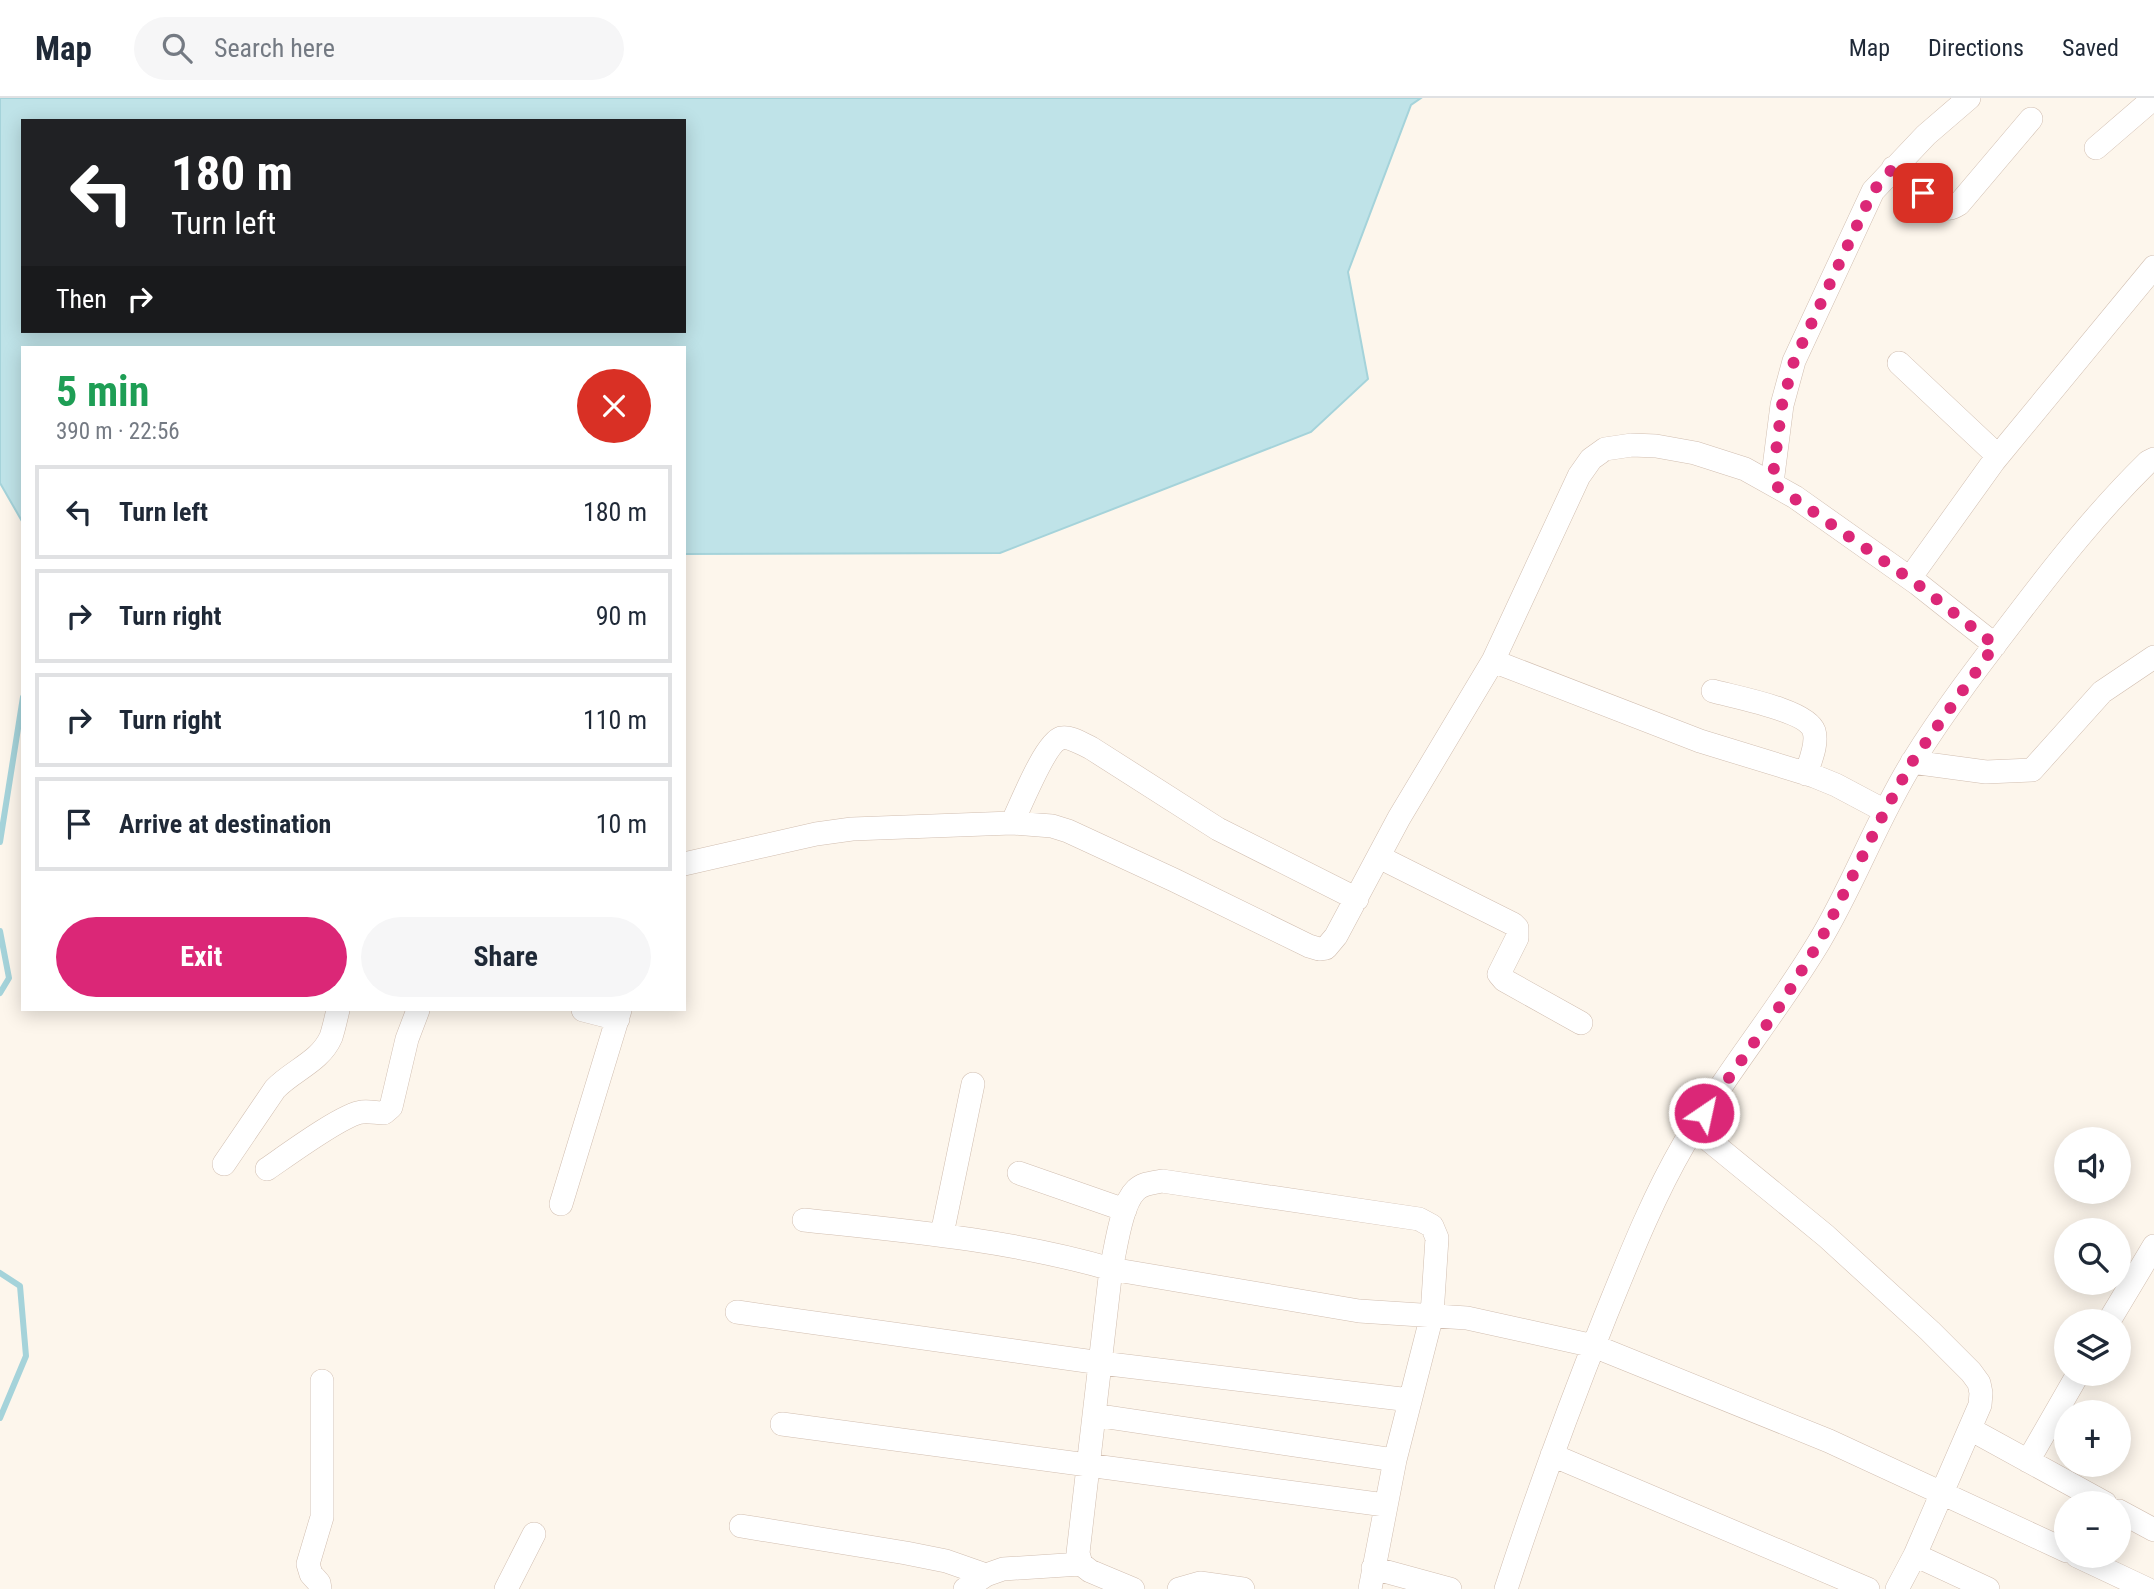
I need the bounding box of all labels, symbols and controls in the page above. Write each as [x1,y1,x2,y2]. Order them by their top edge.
search box [134,17,624,80]
text: Map [35,29,92,68]
icon: search [158,29,196,67]
text: Search here [214,33,335,63]
text: Map [1849,34,1890,62]
text: Directions [1928,34,2024,62]
text: Saved [2062,34,2119,62]
text: 180 m [171,145,293,202]
icon: left [56,147,147,238]
pin [1893,163,1953,223]
icon: arrive [1904,174,1942,212]
text: Turn left [171,204,276,242]
icon: right [121,280,159,318]
text: Then [56,284,107,314]
text: 5 min [56,367,149,416]
button: close [577,369,651,443]
text: 390 m · 22:56 [56,418,180,445]
icon: left [60,493,98,531]
text: Turn left [119,497,208,527]
text: 180 m [583,497,647,527]
icon: right [60,597,98,635]
text: Turn right [119,601,221,631]
text: 90 m [596,601,647,631]
icon: right [60,701,98,739]
text: Turn right [119,705,221,735]
text: 110 m [583,705,647,735]
icon: arrive [60,805,98,843]
text: Arrive at destination [119,809,331,839]
text: 10 m [596,809,647,839]
button: Exit [56,917,347,997]
button: Share [361,917,651,997]
position arrow [1667,1076,1741,1150]
map controls [2054,1127,2131,1568]
button: sound [2054,1127,2131,1204]
button: search [2054,1218,2131,1295]
button: layers [2054,1309,2131,1386]
button: + [2054,1400,2131,1477]
button: − [2054,1491,2131,1568]

